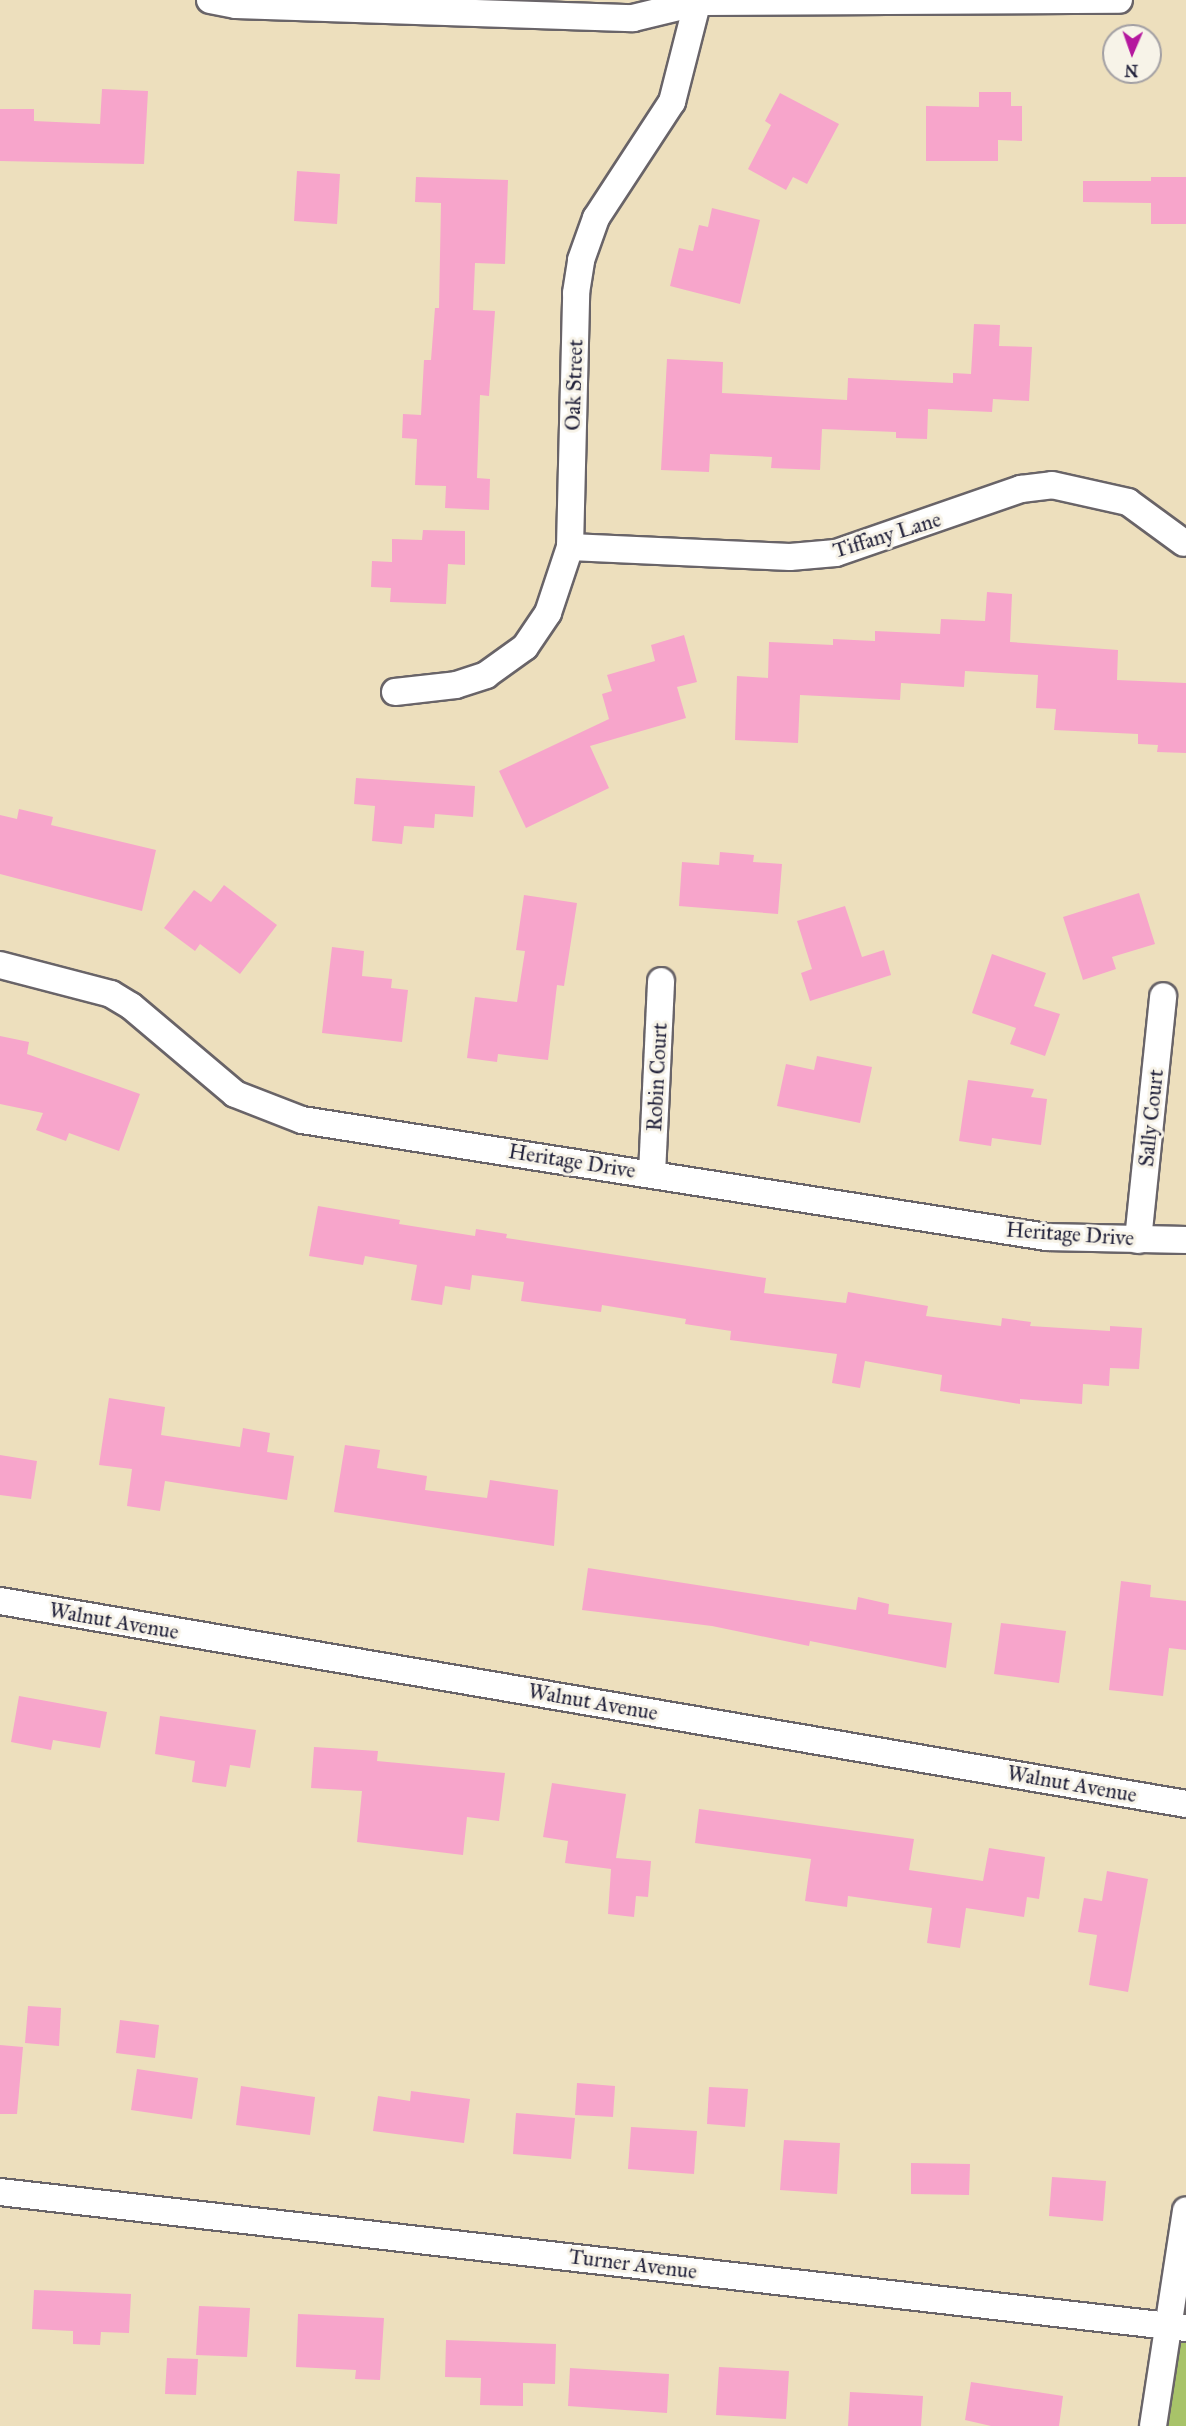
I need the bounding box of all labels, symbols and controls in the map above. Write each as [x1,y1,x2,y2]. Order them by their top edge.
north arrow [1102,24,1162,84]
text: N [1124,61,1139,80]
street label: Oak Street [560,339,588,431]
street label: Tiffany Lane [830,507,944,563]
street label: Robin Court [642,1022,672,1132]
street label: Sally Court [1133,1068,1169,1168]
street label: Heritage Drive [507,1139,637,1183]
street label: Heritage Drive [1005,1217,1135,1251]
street label: Walnut Avenue [47,1597,181,1645]
street label: Walnut Avenue [526,1678,660,1726]
street label: Walnut Avenue [1005,1760,1139,1808]
street label: Turner Avenue [568,2244,698,2284]

